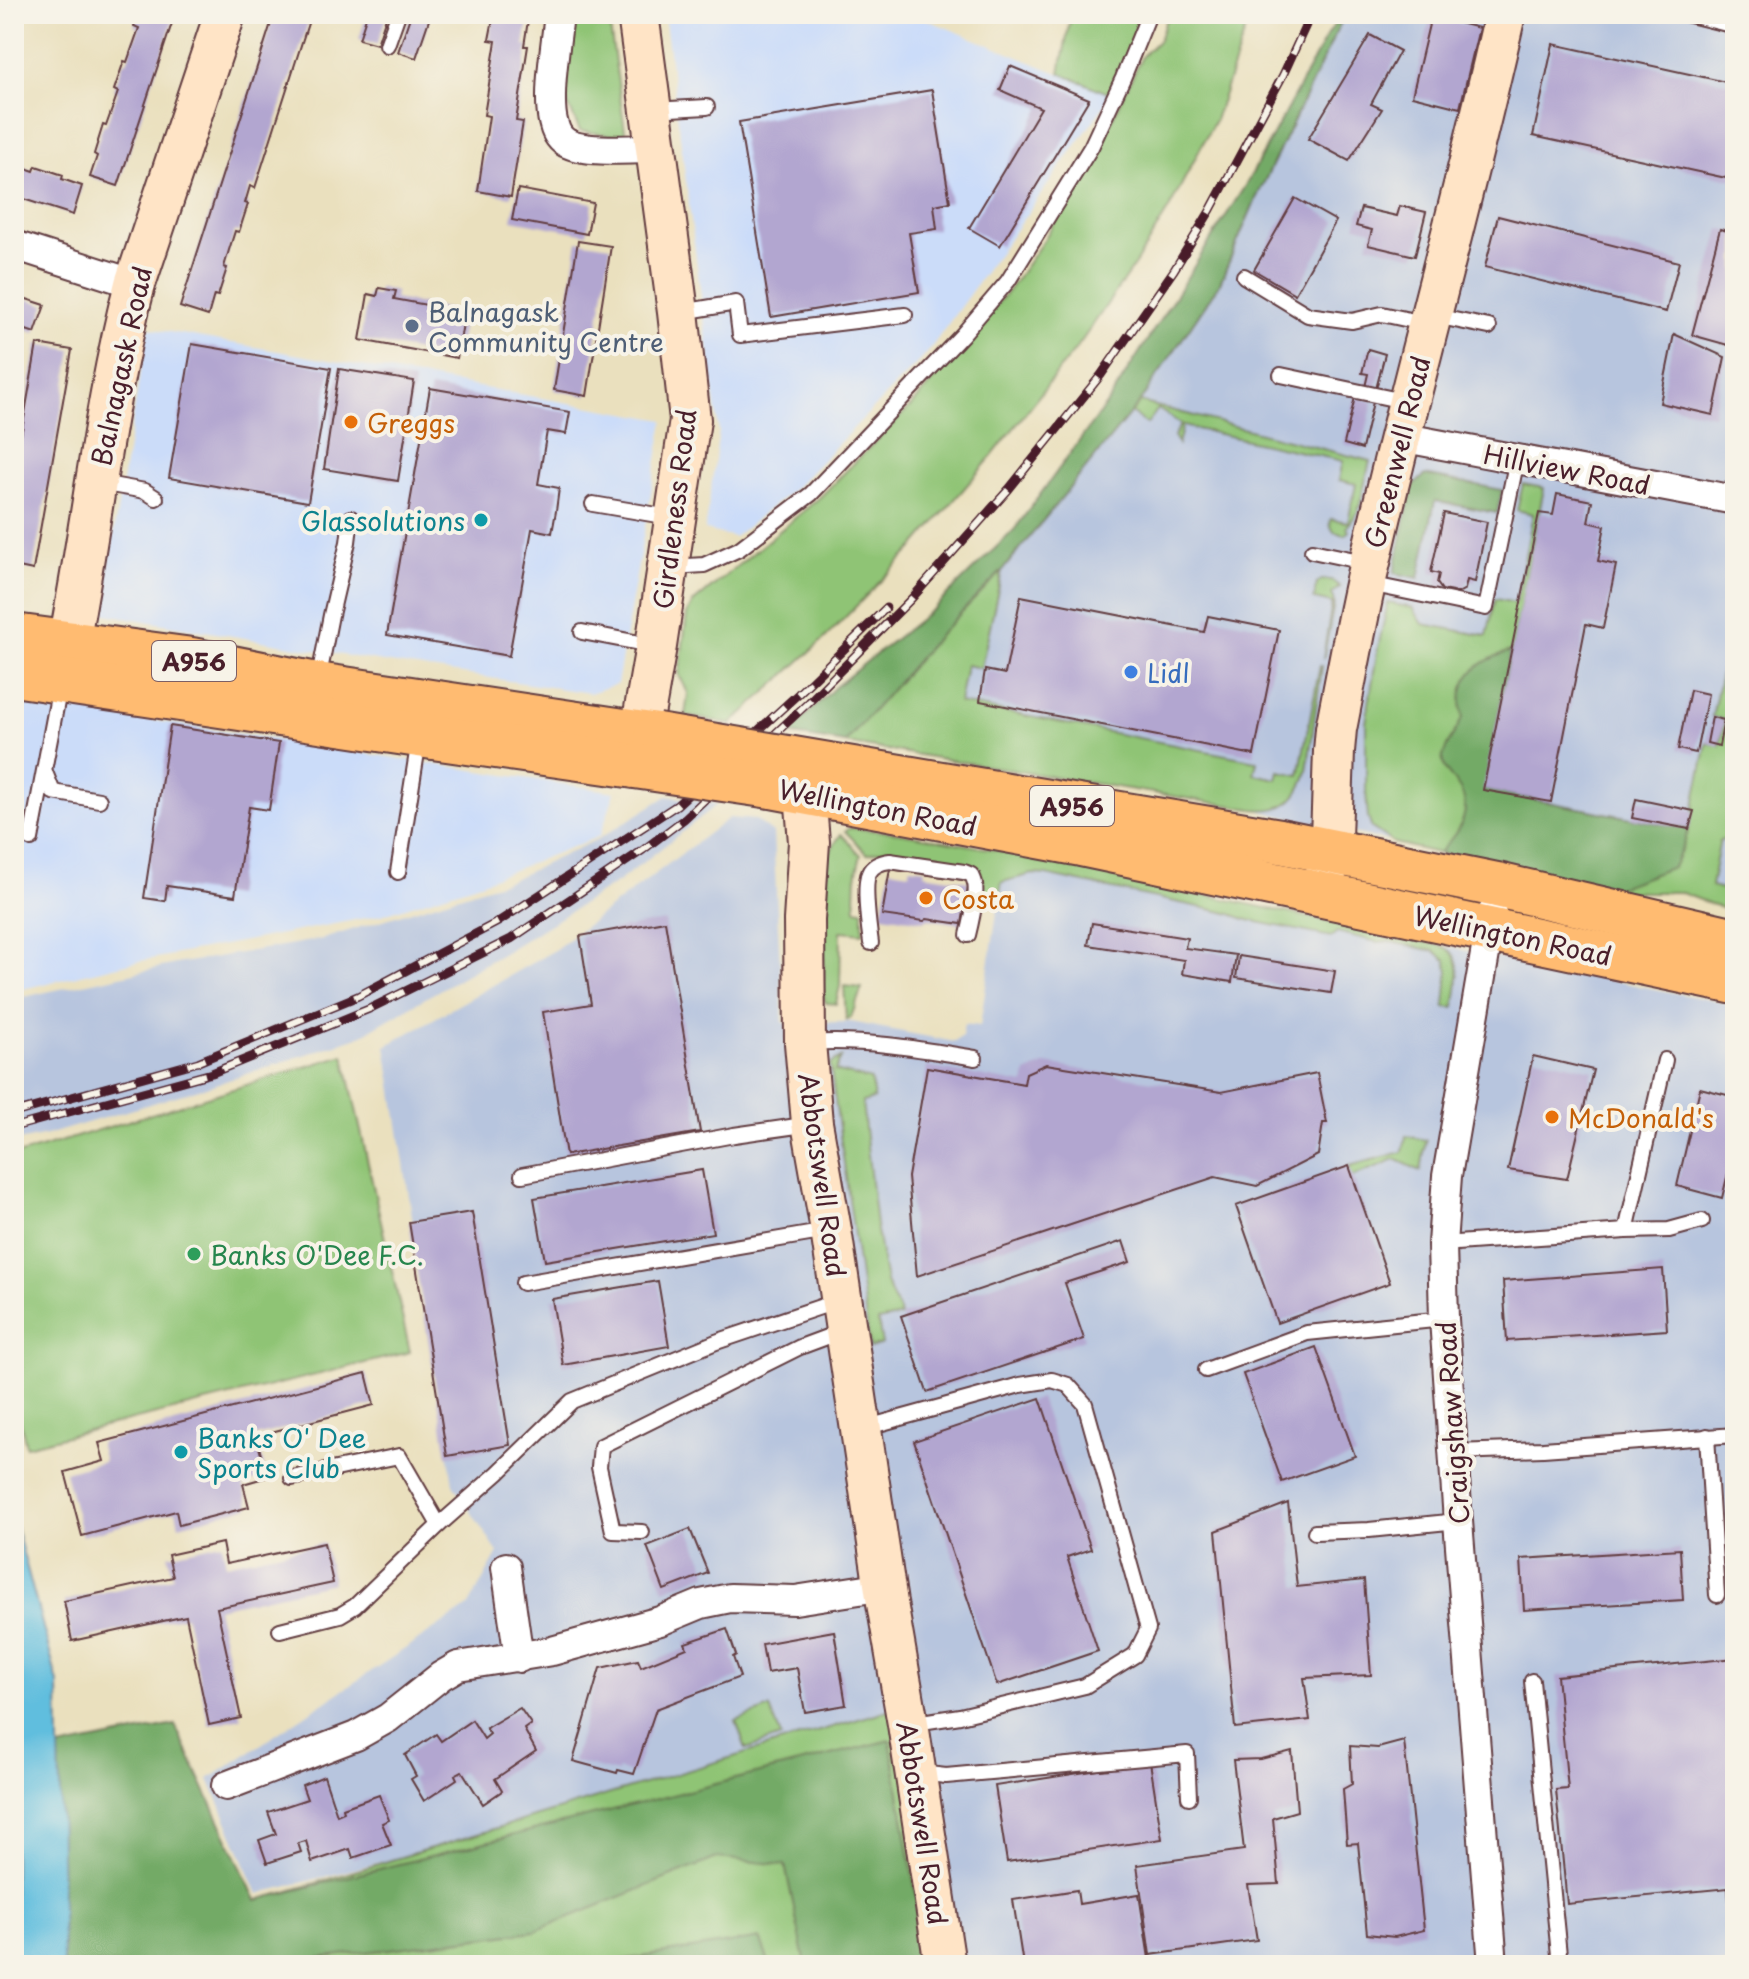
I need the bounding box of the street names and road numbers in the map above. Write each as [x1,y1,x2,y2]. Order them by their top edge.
street label: Balnagask Road [81,263,161,469]
street label: Greenwell Road [1354,352,1440,552]
street label: Girdleness Road [642,407,706,611]
street label: Hillview Road [1480,434,1654,504]
road number: A956 [152,641,236,681]
street label: Wellington Road [776,769,980,845]
road number: A956 [1030,786,1114,826]
street label: Wellington Road [1411,895,1615,975]
street label: Abbotswell Road [789,1070,857,1280]
street label: Craigshaw Road [1425,1320,1479,1526]
street label: Abbotswell Road [888,1718,958,1928]

